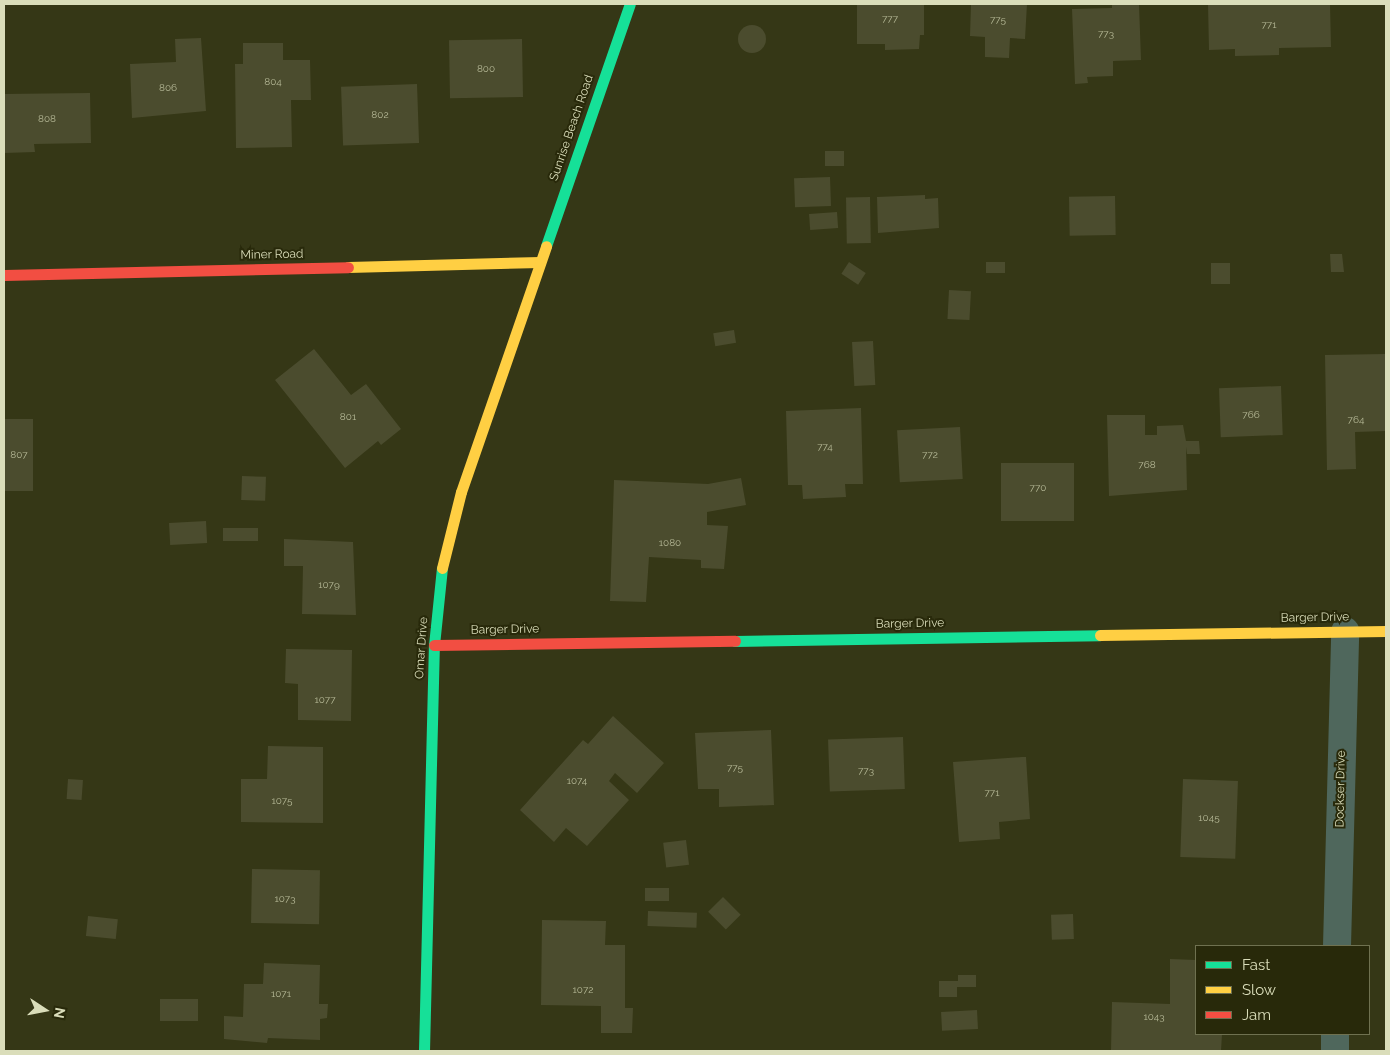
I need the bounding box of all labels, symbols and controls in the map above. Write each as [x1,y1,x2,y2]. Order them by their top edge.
house number: 777 [882,13,898,25]
house number: 775 [990,14,1006,26]
house number: 771 [1262,19,1276,31]
house number: 773 [1098,28,1114,40]
house number: 800 [477,63,495,75]
street label: Sunrise Beach Road [547,73,597,183]
house number: 804 [264,76,282,88]
house number: 806 [159,82,177,94]
house number: 802 [371,109,389,121]
house number: 808 [38,113,56,125]
street label: Miner Road [240,247,304,263]
house number: 766 [1242,409,1260,421]
house number: 801 [340,411,356,423]
house number: 764 [1348,414,1364,426]
house number: 774 [817,441,833,453]
house number: 807 [10,449,28,461]
house number: 772 [922,449,938,461]
house number: 768 [1138,459,1156,471]
house number: 770 [1030,482,1046,494]
house number: 1080 [659,537,681,549]
house number: 1079 [318,579,340,591]
street label: Barger Drive [1280,610,1350,626]
street label: Omar Drive [413,616,431,680]
street label: Barger Drive [875,616,945,632]
street label: Barger Drive [470,622,540,638]
house number: 1077 [314,694,336,706]
street label: Dockser Drive [1333,750,1349,828]
house number: 775 [727,762,743,774]
house number: 773 [858,765,874,777]
house number: 1074 [567,775,587,787]
house number: 771 [985,787,999,799]
house number: 1075 [272,795,292,807]
house number: 1045 [1198,812,1220,824]
house number: 1073 [274,893,296,905]
legend [1195,945,1370,1035]
text: Fast [1242,956,1270,974]
text: Slow [1242,981,1276,999]
house number: 1072 [573,984,593,996]
north arrow [20,985,70,1035]
house number: 1071 [271,988,291,1000]
text: N [51,1006,69,1020]
text: Jam [1242,1006,1271,1024]
house number: 1043 [1143,1011,1165,1023]

